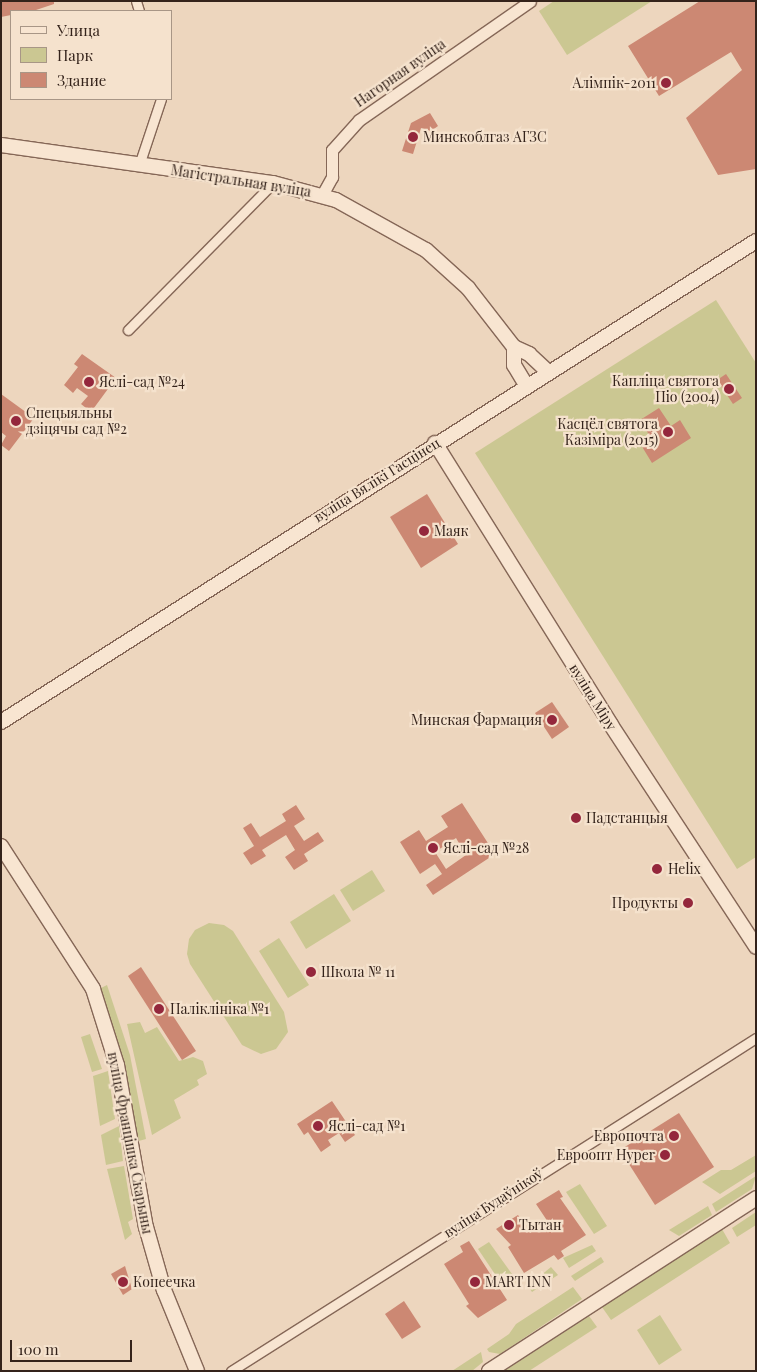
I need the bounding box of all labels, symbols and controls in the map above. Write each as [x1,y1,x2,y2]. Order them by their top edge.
legend [10,10,172,100]
text: Улица [57,20,100,40]
street label: Нагорная вуліца [351,35,449,111]
text: Парк [57,45,93,65]
text: Здание [57,70,106,90]
place label: Алімпік-2011 [573,75,656,91]
marker: Алімпік-2011 [660,77,672,89]
place label: Минскоблгаз АГЗС [423,129,547,145]
marker: Минскоблгаз АГЗС [407,131,419,143]
street label: Магістральная вуліца [170,162,312,200]
place label: Капліца святога Піо (2004) [612,373,719,406]
place label: Яслі-сад №24 [99,374,185,390]
marker: Яслі-сад №24 [83,376,95,388]
marker: Капліца святога Піо (2004) [723,383,735,395]
place label: Спецыяльны дзіцячы сад №2 [26,405,127,438]
marker: Спецыяльны дзіцячы сад №2 [10,415,22,427]
place label: Касцёл святога Казіміра (2015) [557,416,658,448]
marker: Касцёл святога Казіміра (2015) [662,426,674,438]
street label: вуліца Вялікі Гасцінец [311,434,443,526]
place label: Маяк [434,523,469,539]
marker: Маяк [418,525,430,537]
street label: вуліца Міру [566,661,620,733]
place label: Минская Фармация [411,712,542,728]
marker: Минская Фармация [546,714,558,726]
place label: Падстанцыя [586,810,668,826]
marker: Падстанцыя [570,812,582,824]
place label: Яслі-сад №28 [443,840,529,856]
marker: Яслі-сад №28 [427,842,439,854]
place label: Helix [668,861,701,877]
marker: Helix [650,862,664,876]
place label: Продукты [612,895,678,911]
marker: Продукты [682,897,694,909]
place label: Школа № 11 [321,964,395,980]
marker: Школа № 11 [305,966,317,978]
place label: Паліклініка №1 [170,1001,269,1017]
marker: Паліклініка №1 [152,1002,166,1016]
street label: вуліца Францішка Скарыны [104,1051,156,1235]
place label: Яслі-сад №1 [328,1118,405,1134]
marker: Яслі-сад №1 [312,1120,324,1132]
place label: Европочта [594,1128,664,1144]
marker: Европочта [668,1130,680,1142]
place label: Евроопт Hyper [557,1147,655,1163]
marker: Евроопт Hyper [659,1149,671,1161]
street label: вуліца Будаўнікоў [440,1165,546,1241]
place label: Тытан [519,1217,562,1233]
marker: Тытан [503,1219,515,1231]
place label: Копеечка [133,1274,196,1290]
place label: MART INN [485,1274,551,1290]
marker: Копеечка [117,1276,129,1288]
marker: MART INN [469,1276,481,1288]
scale bar [12,1330,135,1362]
text: 100 m [18,1339,59,1359]

